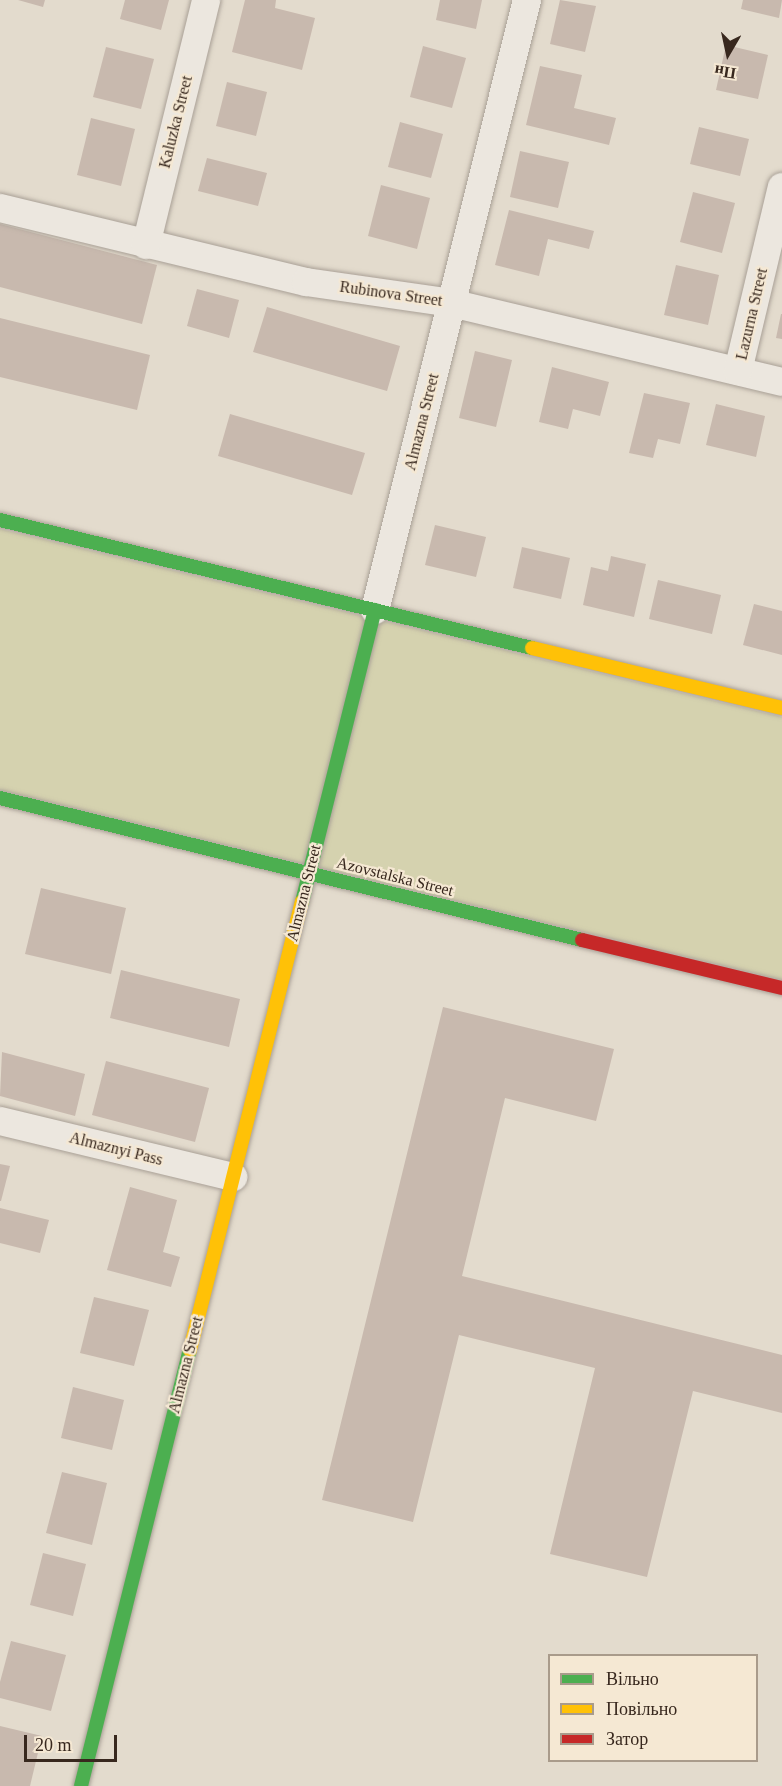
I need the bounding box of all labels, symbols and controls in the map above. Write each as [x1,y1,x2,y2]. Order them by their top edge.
north arrow [698,24,758,84]
text: Пн [713,62,737,82]
street label: Kaluzka Street [155,74,197,170]
street label: Lazurna Street [732,266,772,362]
street label: Rubinova Street [338,277,444,311]
street label: Almazna Street [401,372,443,472]
street label: Almazna Street [283,843,325,943]
street label: Azovstalska Street [335,853,455,901]
street label: Almaznyi Pass [67,1128,165,1170]
street label: Almazna Street [165,1315,207,1415]
legend [548,1654,758,1762]
text: Вільно [606,1669,659,1689]
text: Повільно [606,1699,677,1719]
scale bar [27,1723,120,1761]
text: Затор [606,1729,648,1749]
text: 20 m [35,1735,72,1755]

